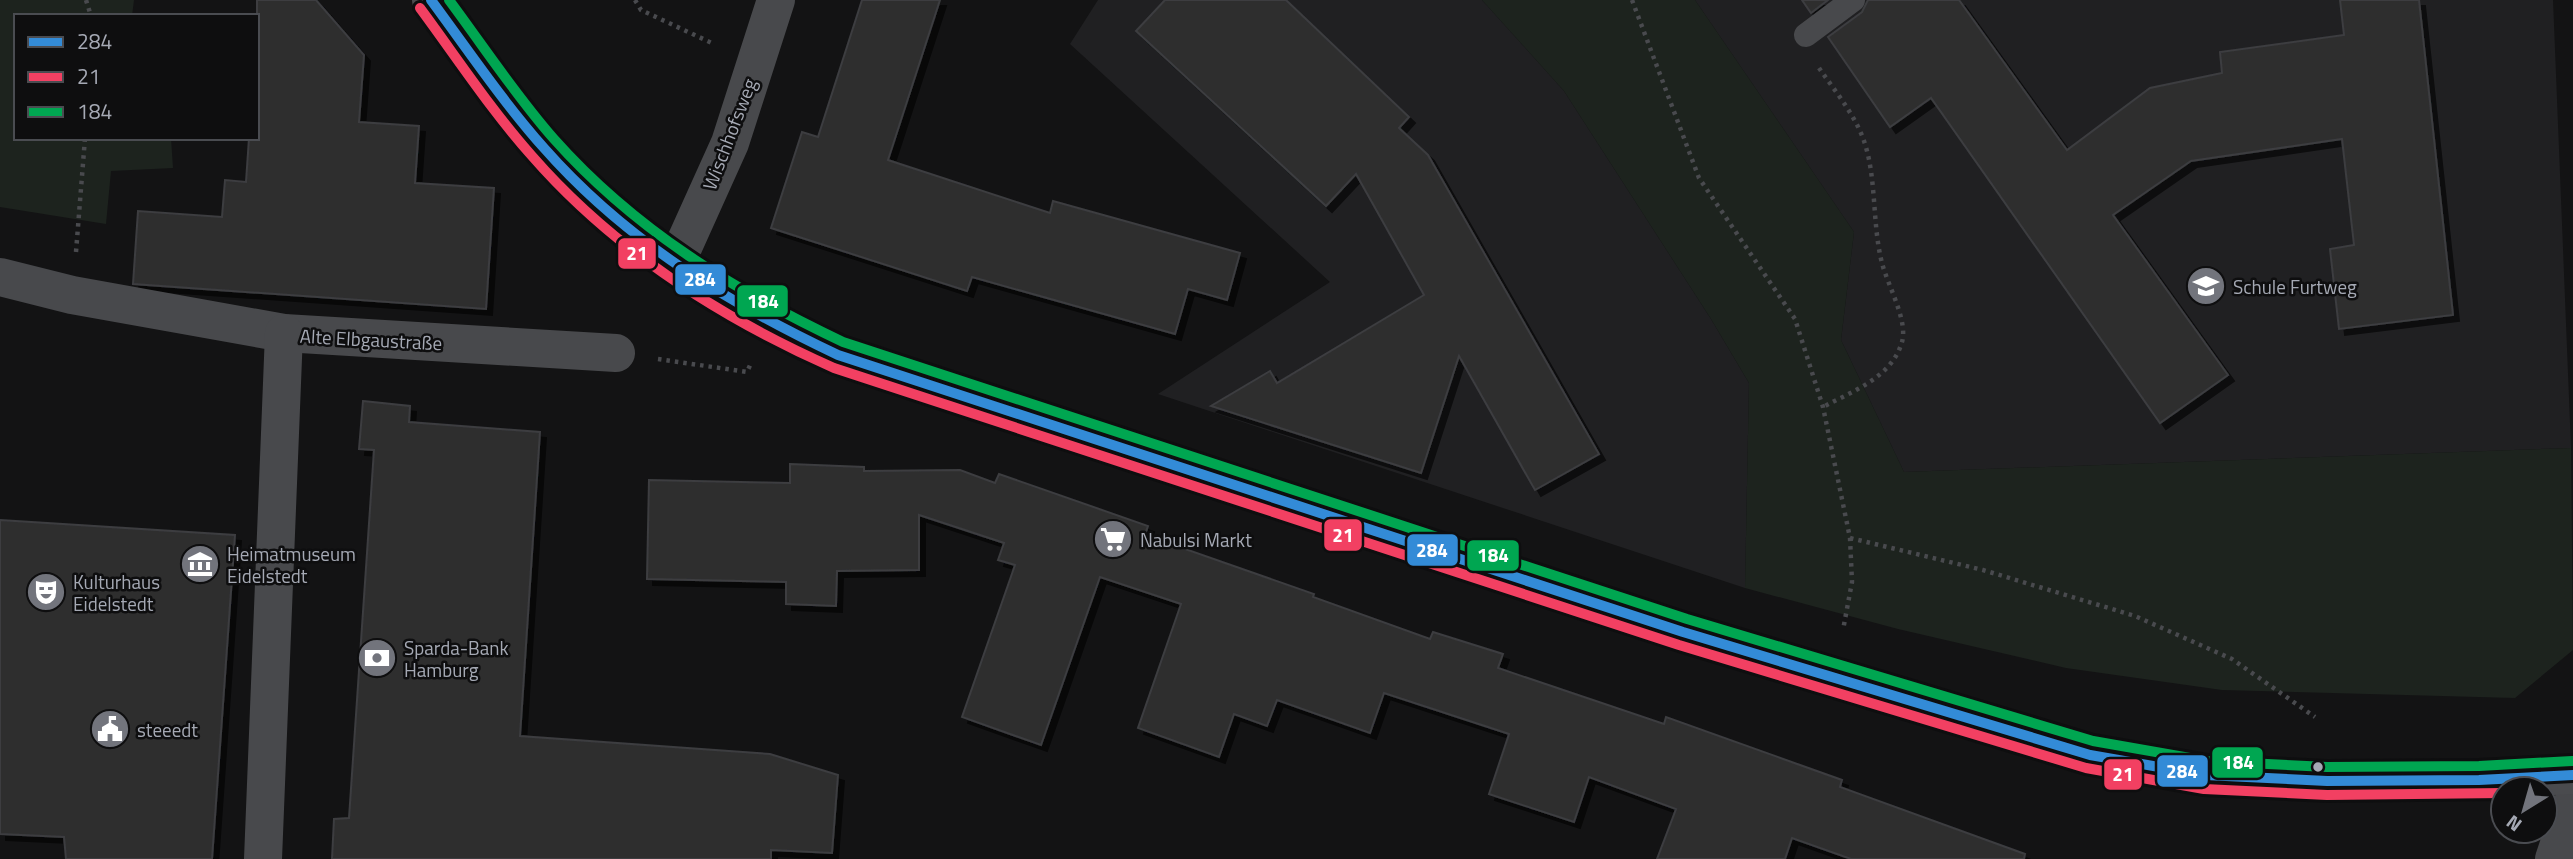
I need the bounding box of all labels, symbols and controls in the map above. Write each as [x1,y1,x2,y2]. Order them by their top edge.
legend [14,14,259,140]
text: 284 [77,25,112,57]
text: 21 [77,60,101,92]
street label: Wischhofsweg [694,74,764,194]
text: 184 [77,95,112,127]
line badge: 21 [617,237,657,270]
text: 21 [626,238,648,267]
line badge: 284 [674,263,727,296]
text: 284 [684,264,716,293]
school or university icon: Schule Furtweg [2185,265,2227,307]
place label: Schule Furtweg [2233,272,2357,301]
line badge: 184 [736,284,789,318]
text: 184 [747,286,779,315]
street label: Alte Elbgaustraße [299,321,443,357]
supermarket icon: Nabulsi Markt [1092,518,1134,560]
line badge: 21 [1323,518,1363,552]
text: 21 [1332,520,1354,549]
place label: Nabulsi Markt [1140,525,1252,554]
line badge: 284 [1406,533,1459,567]
text: 284 [1416,535,1448,564]
place label: Heimatmuseum Eidelstedt [227,539,356,590]
line badge: 184 [1466,539,1520,572]
text: 184 [1477,540,1509,569]
museum icon: Heimatmuseum Eidelstedt [179,543,221,585]
place label: Kulturhaus Eidelstedt [73,567,160,618]
theatre icon: Kulturhaus Eidelstedt [25,571,67,613]
place label: Sparda-Bank Hamburg [404,633,509,684]
bank icon: Sparda-Bank Hamburg [356,637,398,679]
public building icon: steeedt [89,708,131,750]
place label: steeedt [137,715,198,744]
line badge: 184 [2211,746,2264,779]
text: 184 [2222,747,2254,776]
line badge: 284 [2156,754,2209,788]
text: 284 [2166,756,2198,785]
line badge: 21 [2103,758,2143,791]
text: 21 [2112,759,2134,788]
unlabelled marker [2311,760,2325,774]
north arrow [2489,775,2559,845]
text: N [2499,808,2527,840]

